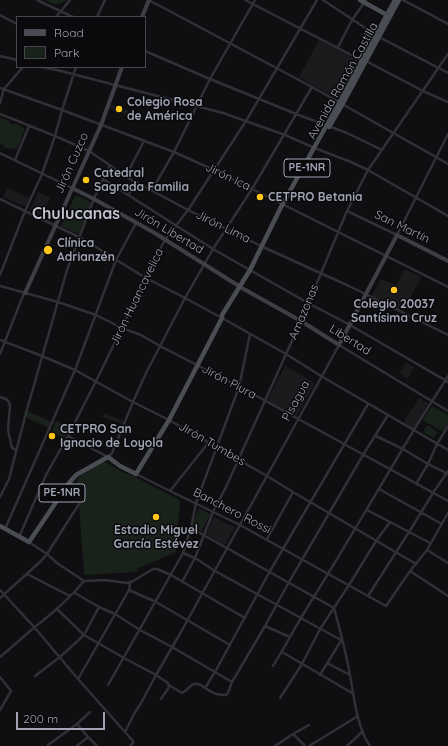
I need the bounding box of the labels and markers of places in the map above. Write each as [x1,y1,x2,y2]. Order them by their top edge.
place label: Colegio Rosa de América [127,95,203,123]
marker: Colegio Rosa de América [114,104,124,114]
place label: Catedral Sagrada Familia [94,166,189,194]
marker: Catedral Sagrada Familia [81,175,91,185]
place label: CETPRO Betania [268,190,363,204]
marker: CETPRO Betania [255,192,265,202]
place label: Clínica Adrianzén [57,236,115,264]
marker: Clínica Adrianzén [42,244,54,256]
marker: Colegio 20037 Santísima Cruz [389,285,399,295]
place label: Colegio 20037 Santísima Cruz [351,297,437,325]
place label: CETPRO San Ignacio de Loyola [60,422,163,450]
marker: CETPRO San Ignacio de Loyola [47,431,57,441]
marker: Estadio Miguel García Estévez [151,512,161,522]
place label: Estadio Miguel García Estévez [113,523,199,551]

